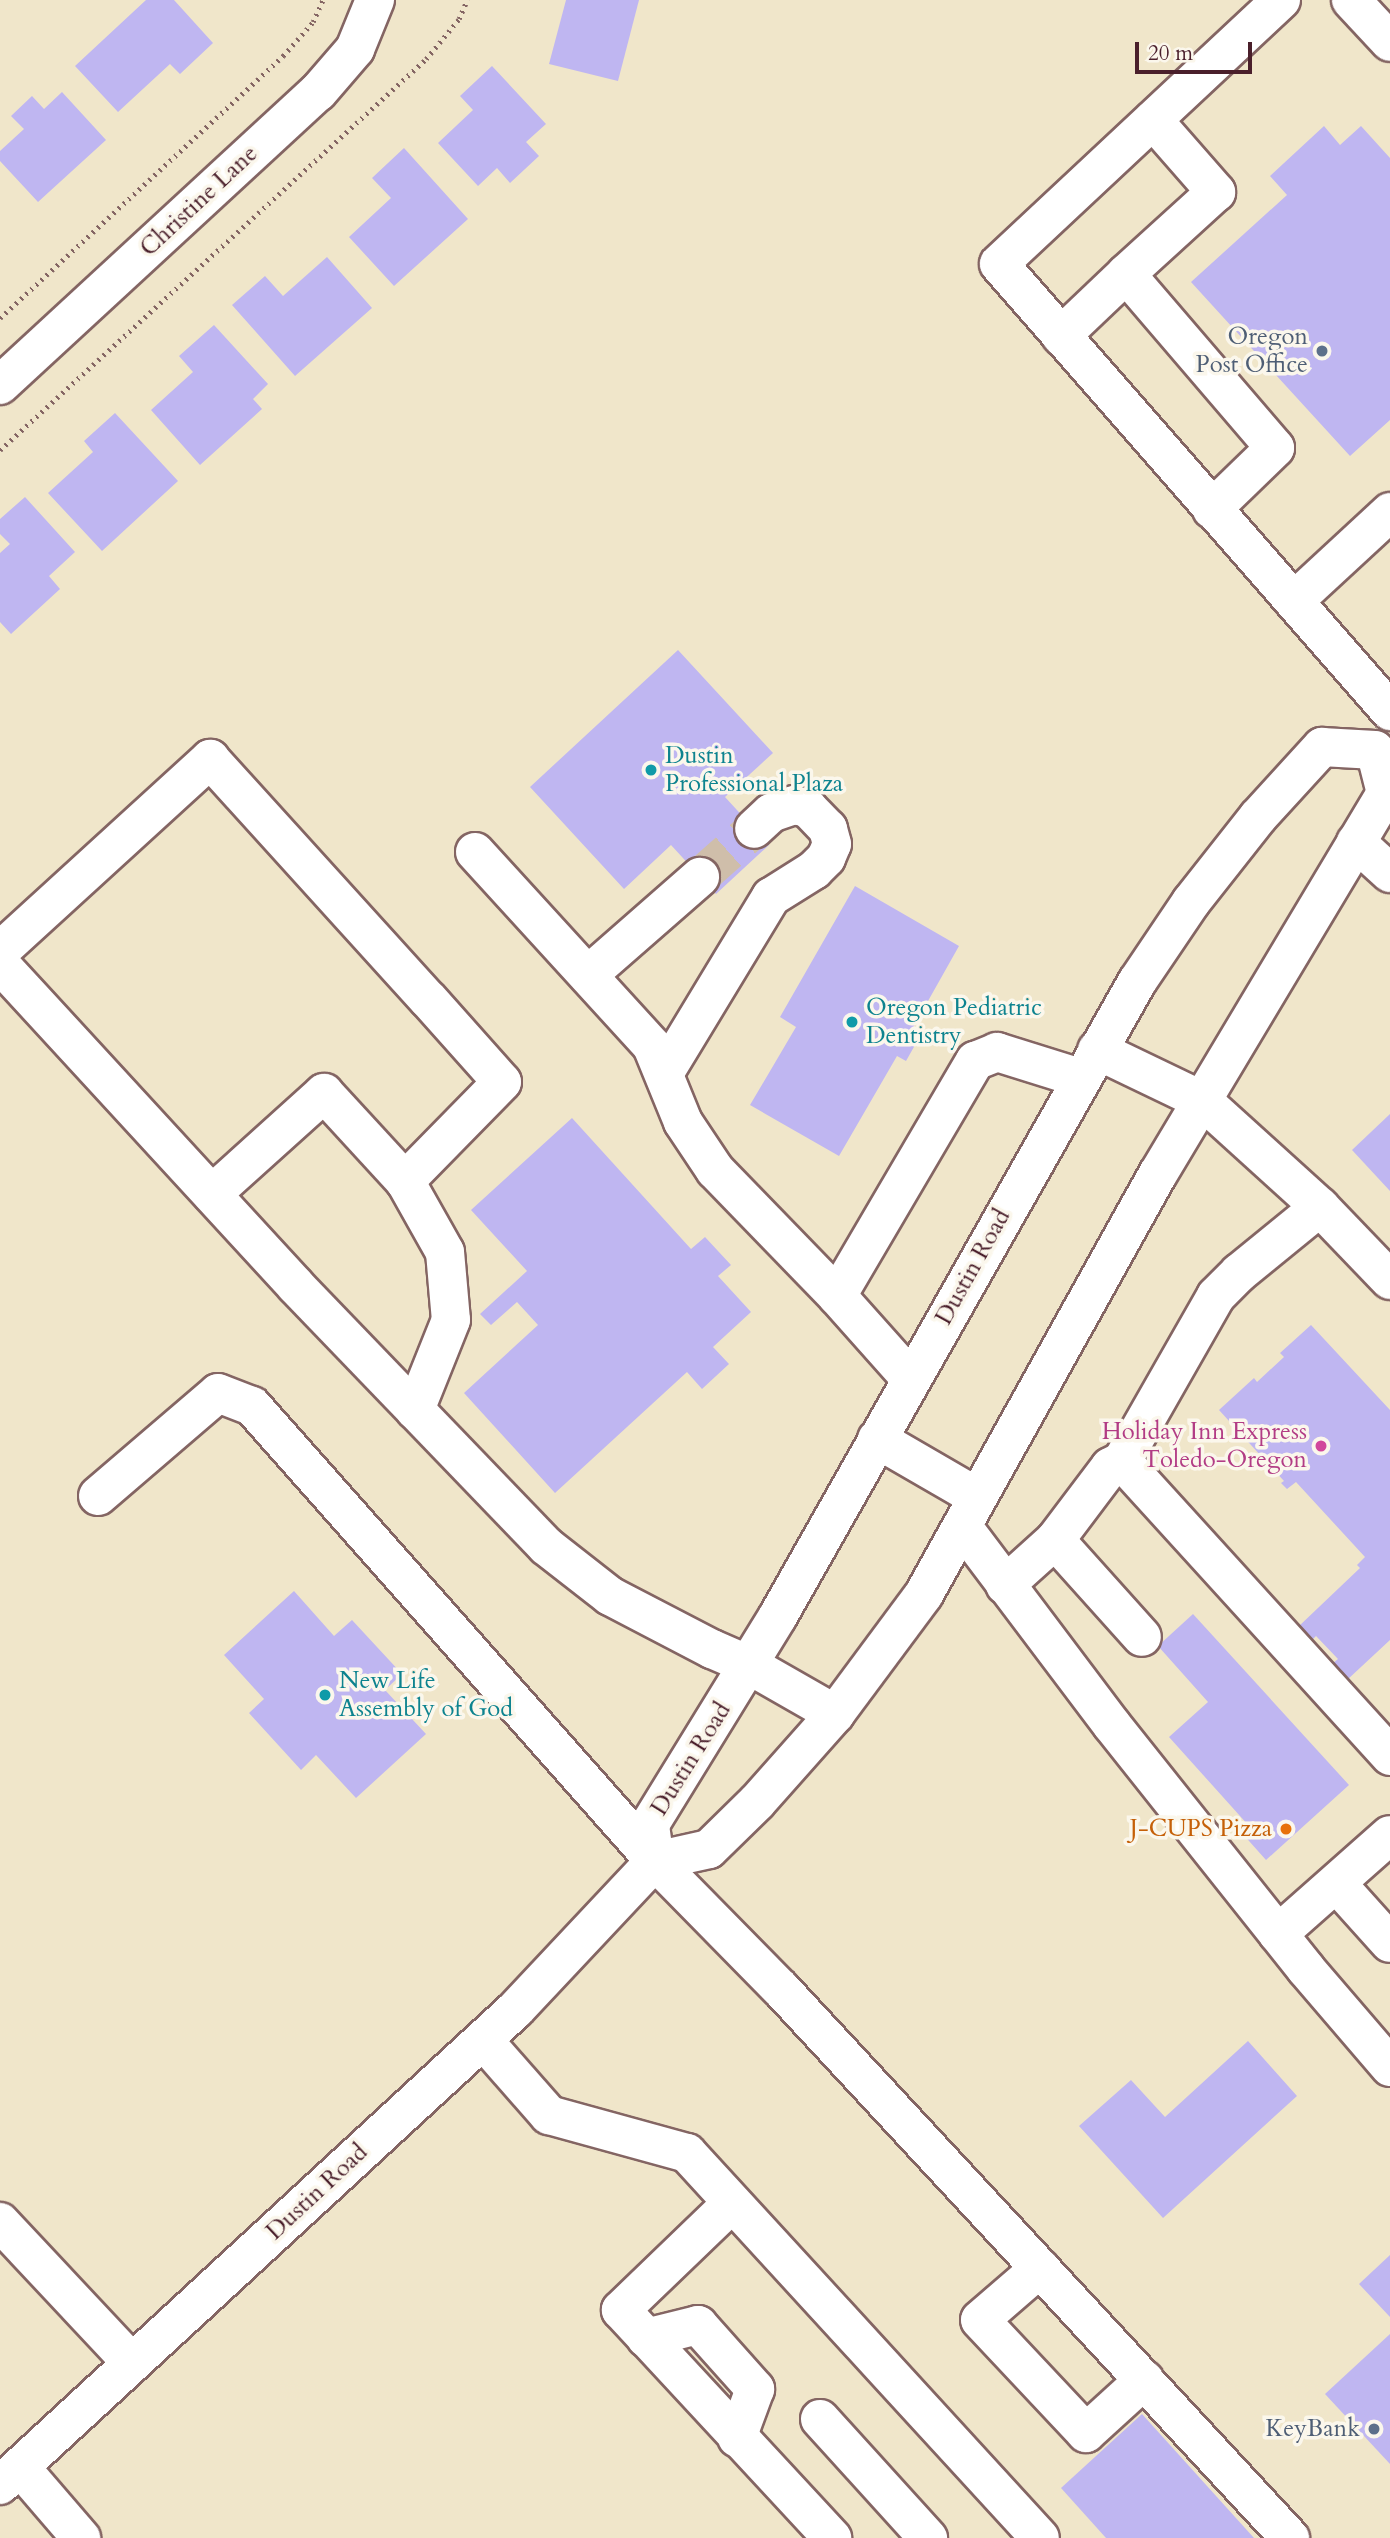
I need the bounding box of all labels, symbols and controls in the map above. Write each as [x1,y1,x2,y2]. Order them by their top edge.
scale bar [1138,28,1255,72]
text: 20 m [1148,39,1193,68]
street label: Christine Lane [134,139,264,263]
place label: Oregon Post Office [1195,323,1308,379]
marker: Oregon Post Office [1314,343,1330,359]
place label: Dustin Professional Plaza [665,742,843,798]
marker: Dustin Professional Plaza [643,762,659,778]
place label: Oregon Pediatric Dentistry [866,994,1042,1050]
marker: Oregon Pediatric Dentistry [844,1014,860,1030]
street label: Dustin Road [929,1204,1017,1330]
place label: Holiday Inn Express Toledo-Oregon [1102,1418,1307,1474]
marker: Holiday Inn Express Toledo-Oregon [1313,1438,1329,1454]
place label: New Life Assembly of God [339,1667,513,1723]
marker: New Life Assembly of God [317,1687,333,1703]
street label: Dustin Road [645,1697,737,1821]
place label: J-CUPS Pizza [1130,1815,1272,1843]
marker: J-CUPS Pizza [1278,1821,1294,1837]
street label: Dustin Road [260,2138,374,2246]
place label: KeyBank [1265,2415,1360,2443]
marker: KeyBank [1366,2421,1382,2437]

